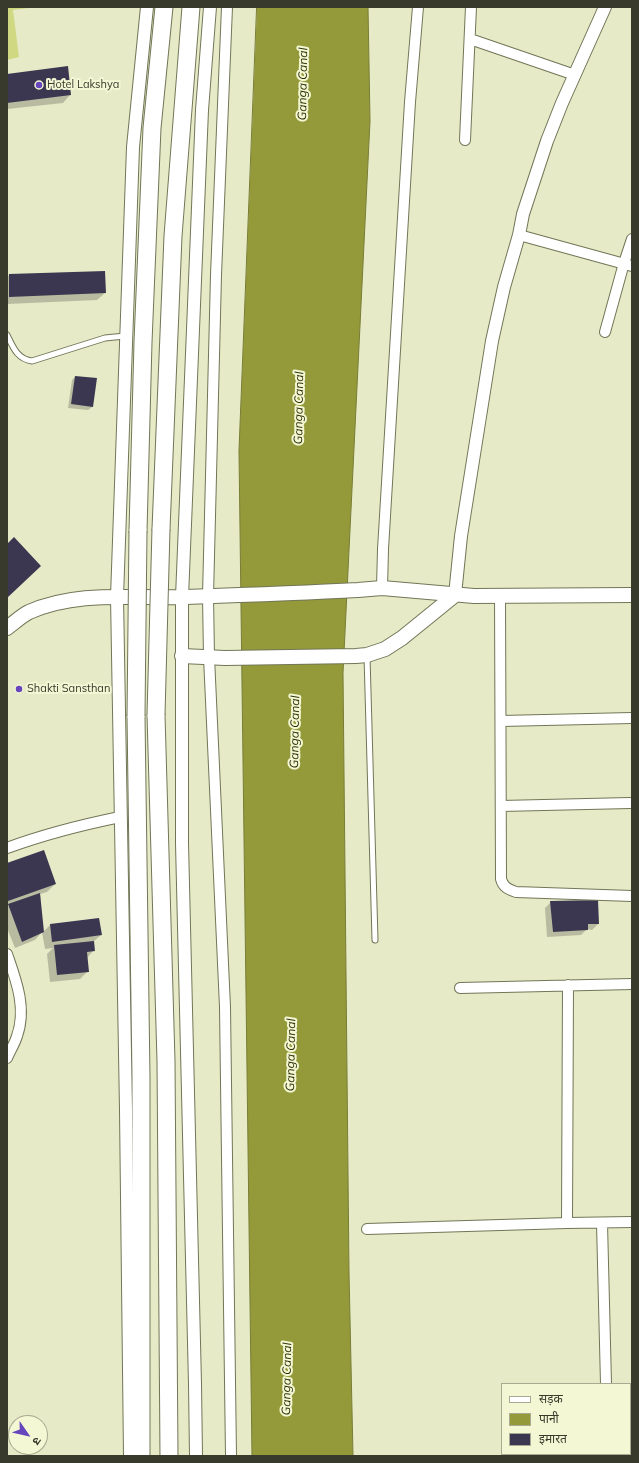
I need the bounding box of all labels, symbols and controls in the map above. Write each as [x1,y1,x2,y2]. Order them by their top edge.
water label: Ganga Canal [295,47,311,121]
place label: Hotel Lakshya [47,78,119,92]
marker: Hotel Lakshya [34,80,44,90]
water label: Ganga Canal [291,371,307,445]
place label: Shakti Sansthan [27,682,110,696]
marker: Shakti Sansthan [14,684,24,694]
water label: Ganga Canal [287,695,303,769]
water label: Ganga Canal [283,1018,299,1092]
water label: Ganga Canal [279,1342,295,1416]
legend [501,1383,631,1455]
text: सड़क [539,1391,563,1406]
text: पानी [539,1411,559,1426]
north arrow [8,1415,48,1455]
text: इमारत [539,1431,567,1446]
text: उ [30,1435,45,1448]

